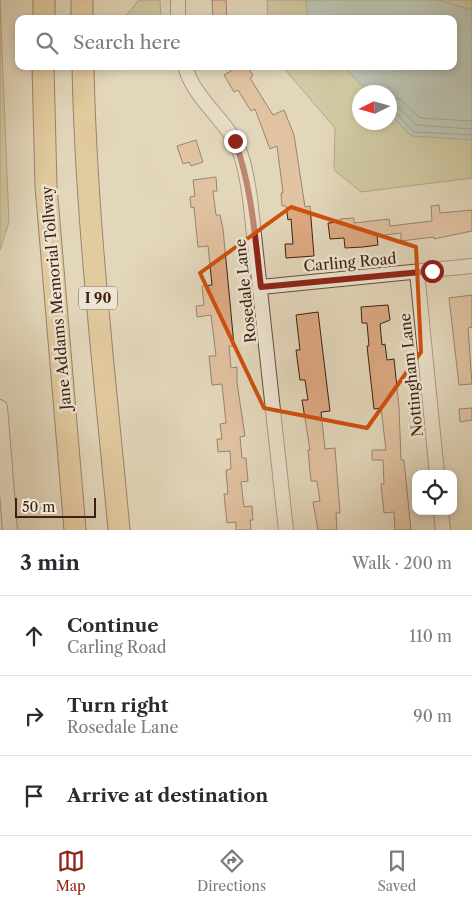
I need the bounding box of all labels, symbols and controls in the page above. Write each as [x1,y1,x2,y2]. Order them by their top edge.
search box [15,15,457,70]
icon: search [33,29,61,57]
text: Search here [73,31,181,54]
north arrow [352,85,397,130]
route end [224,130,247,153]
street label: Jane Addams Memorial Tollway [37,185,75,413]
street label: Rosedale Lane [230,238,260,344]
street label: Carling Road [303,248,397,276]
route start [421,260,444,283]
road number: I 90 [79,286,117,310]
street label: Nottingham Lane [395,312,427,438]
map controls [412,470,457,515]
button: locate [412,470,457,515]
scale bar [15,495,96,518]
text: 50 m [22,498,55,516]
text: 3 min [20,550,80,575]
text: Walk · 200 m [352,553,452,573]
text: Continue [67,614,159,637]
icon: ahead [20,622,48,650]
text: 110 m [409,626,452,646]
text: Carling Road [67,637,166,657]
text: Turn right [67,694,168,717]
icon: right [20,702,48,730]
text: 90 m [413,706,452,726]
text: Rosedale Lane [67,717,178,737]
icon: arrive [20,782,48,810]
text: Arrive at destination [67,784,268,807]
tab: Map [56,847,86,895]
tab: Directions [197,847,266,895]
tab: Saved [377,847,416,895]

